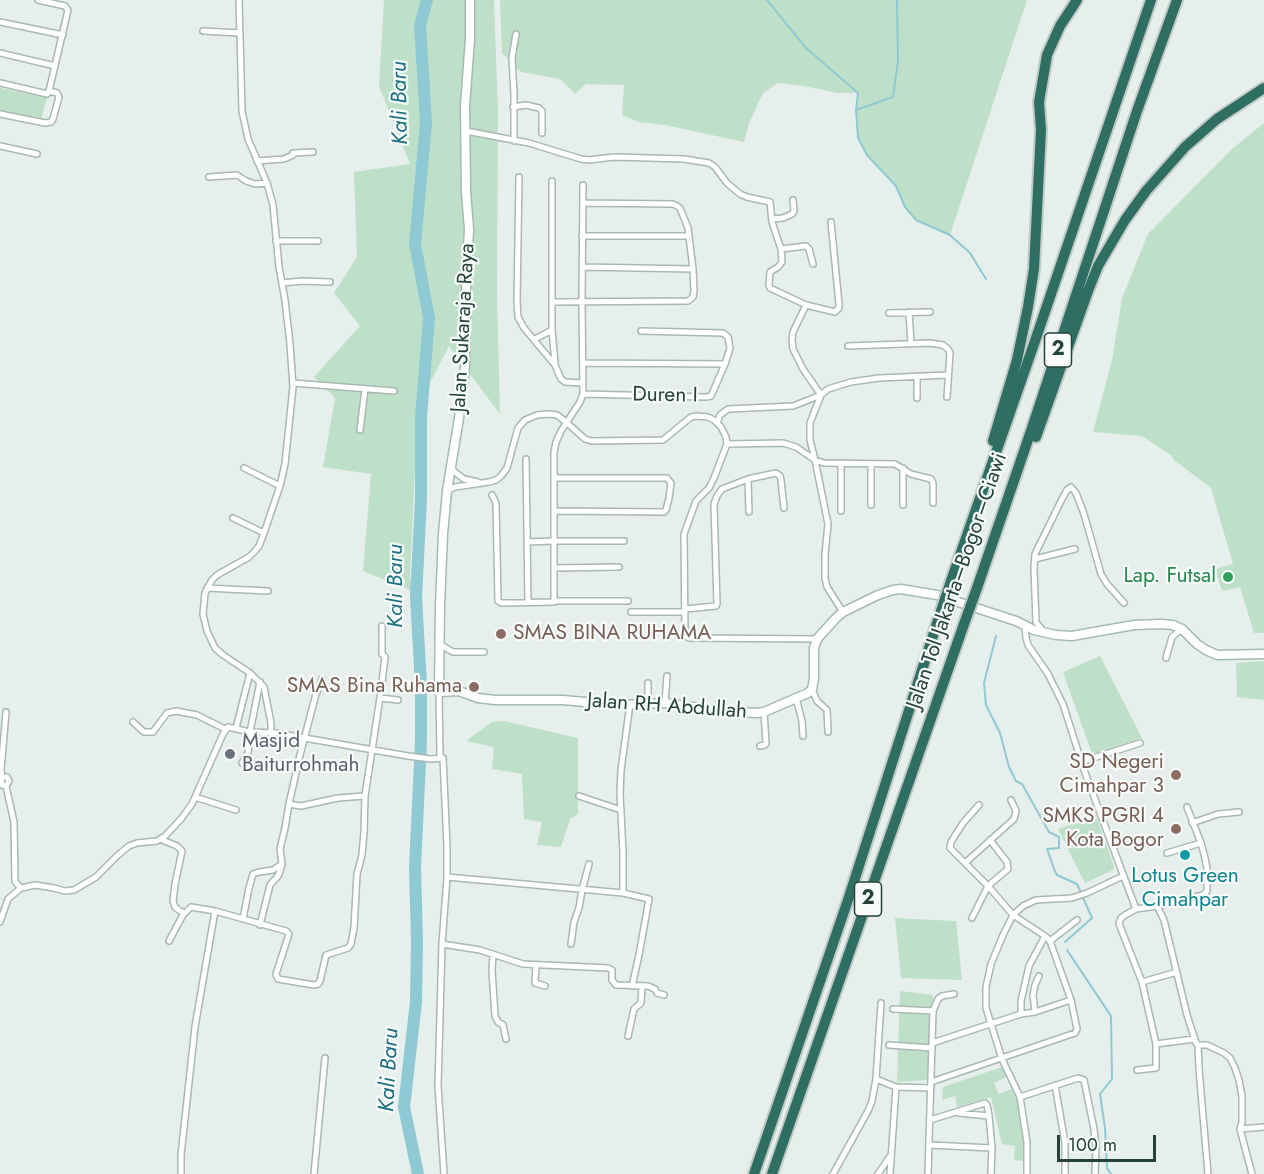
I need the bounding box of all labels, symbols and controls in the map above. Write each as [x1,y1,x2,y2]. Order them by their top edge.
water label: Kali Baru [387,61,415,145]
street label: Jalan Sukaraja Raya [447,243,481,413]
road number: 2 [1044,333,1072,367]
street label: Duren I [632,383,698,409]
street label: Jalan Tol Jakarta–Bogor–Ciawi [902,450,1014,712]
water label: Kali Baru [384,544,410,628]
place label: Lap. Futsal [1123,564,1216,590]
marker: Lap. Futsal [1221,570,1235,584]
place label: SMAS BINA RUHAMA [513,621,711,647]
marker: SMAS BINA RUHAMA [494,627,508,641]
place label: SMAS Bina Ruhama [287,674,462,700]
marker: SMAS Bina Ruhama [467,680,481,694]
street label: Jalan RH Abdullah [586,689,748,725]
place label: Masjid Baiturrohmah [242,729,359,779]
marker: Masjid Baiturrohmah [223,747,237,761]
place label: SD Negeri Cimahpar 3 [1060,750,1164,800]
marker: SD Negeri Cimahpar 3 [1169,768,1183,782]
place label: SMKS PGRI 4 Kota Bogor [1043,804,1164,854]
marker: SMKS PGRI 4 Kota Bogor [1169,822,1183,836]
marker: Lotus Green Cimahpar [1178,848,1192,862]
place label: Lotus Green Cimahpar [1131,864,1239,914]
road number: 2 [854,882,882,916]
water label: Kali Baru [375,1027,405,1113]
scale bar [1060,1123,1159,1161]
text: 100 m [1068,1132,1117,1158]

